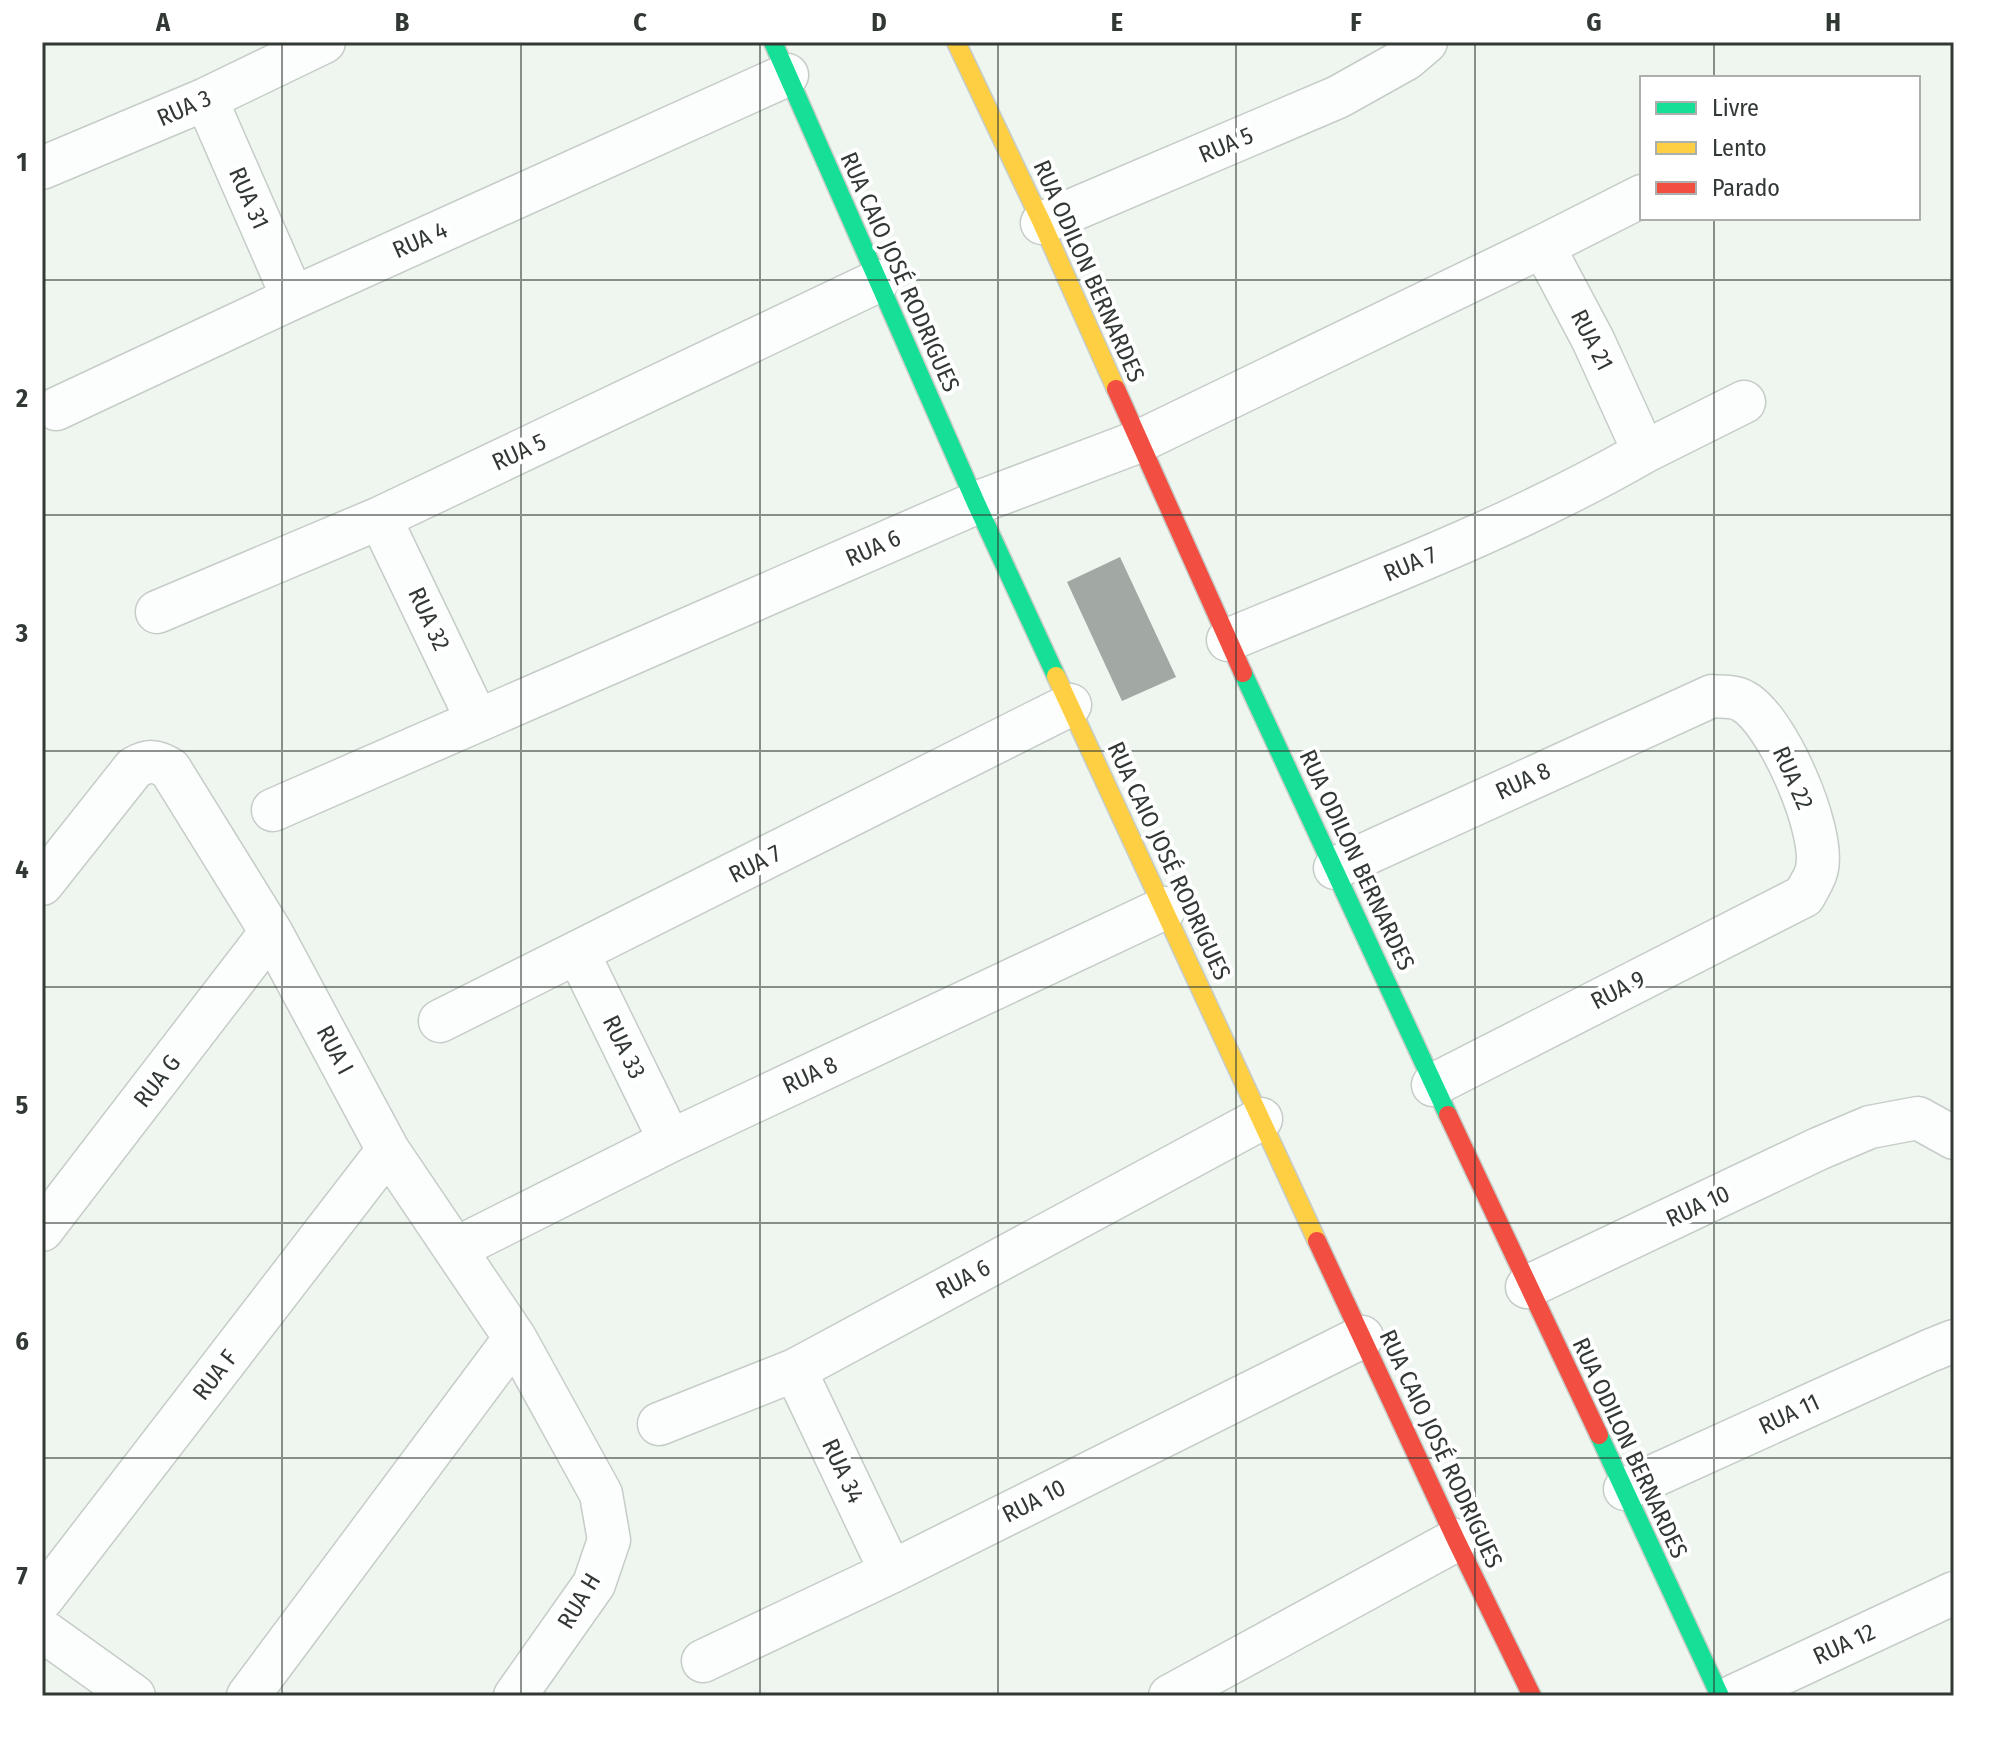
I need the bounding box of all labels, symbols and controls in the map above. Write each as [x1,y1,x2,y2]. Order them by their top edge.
text: A [155,7,171,38]
text: B [395,7,410,38]
text: C [633,7,647,38]
text: D [871,7,887,38]
text: E [1111,7,1123,38]
text: F [1350,7,1362,38]
text: G [1586,7,1602,38]
text: H [1825,7,1841,38]
legend [1640,76,1920,220]
street label: RUA 3 [153,84,215,132]
text: Livre [1712,94,1759,122]
street label: RUA 5 [1195,121,1257,169]
text: Lento [1712,134,1767,162]
text: 1 [17,147,28,178]
street label: RUA CAIO JOSÉ RODRIGUES [834,147,966,396]
street label: RUA ODILON BERNARDES [1027,156,1151,386]
street label: RUA 31 [223,163,275,233]
text: Parado [1712,174,1780,202]
street label: RUA 4 [388,216,452,264]
street label: RUA 21 [1565,305,1619,375]
text: 2 [15,383,28,414]
street label: RUA 5 [488,427,550,477]
street label: RUA 6 [841,524,905,572]
street label: RUA 7 [1379,540,1441,588]
street label: RUA 32 [402,583,456,655]
text: 3 [15,618,28,649]
street label: RUA CAIO JOSÉ RODRIGUES [1102,737,1237,984]
street label: RUA 22 [1767,742,1819,814]
street label: RUA ODILON BERNARDES [1294,745,1420,975]
street label: RUA 8 [1491,756,1555,806]
street label: RUA 7 [724,839,786,889]
text: 4 [15,854,29,885]
street label: RUA 9 [1586,965,1650,1015]
street label: RUA 33 [597,1011,651,1083]
street label: RUA I [311,1021,359,1079]
street label: RUA G [128,1049,186,1113]
street label: RUA 8 [778,1050,842,1100]
text: 5 [16,1090,29,1121]
street label: RUA 10 [1662,1179,1734,1233]
street label: RUA 6 [931,1253,995,1305]
street label: RUA CAIO JOSÉ RODRIGUES [1374,1325,1509,1572]
text: 6 [15,1326,29,1357]
street label: RUA ODILON BERNARDES [1567,1333,1693,1563]
street label: RUA F [187,1344,243,1406]
street label: RUA 11 [1754,1388,1824,1440]
street label: RUA 34 [816,1435,870,1507]
street label: RUA 10 [998,1473,1070,1529]
text: 7 [16,1561,28,1592]
street label: RUA H [552,1568,606,1634]
street label: RUA 12 [1809,1618,1879,1670]

